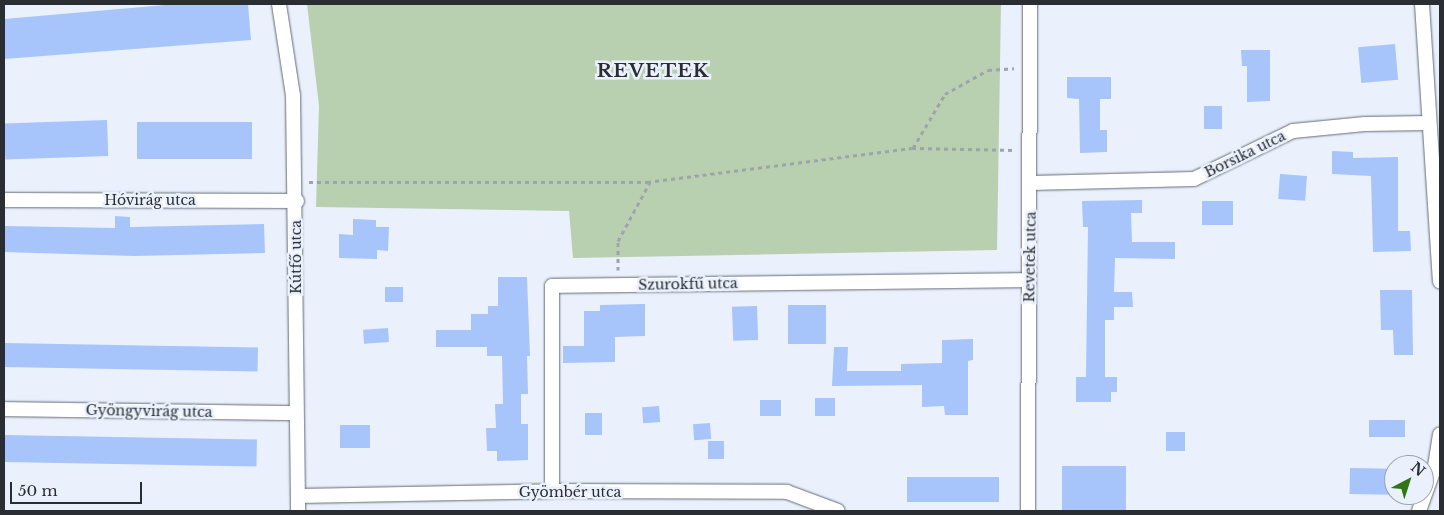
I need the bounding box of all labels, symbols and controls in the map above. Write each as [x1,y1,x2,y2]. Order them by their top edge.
district label: REVETEK [596,60,710,82]
street label: Borsika utca [1202,127,1288,181]
street label: Hóvirág utca [104,192,196,208]
street label: Revetek utca [1021,211,1039,303]
street label: Kútfő utca [288,220,304,294]
street label: Szurokfű utca [638,275,738,293]
street label: Gyöngyvirág utca [85,401,213,421]
north arrow [1384,455,1434,505]
text: N [1407,458,1429,480]
scale bar [12,472,145,504]
text: 50 m [18,481,58,500]
street label: Gyömbér utca [519,484,621,500]

